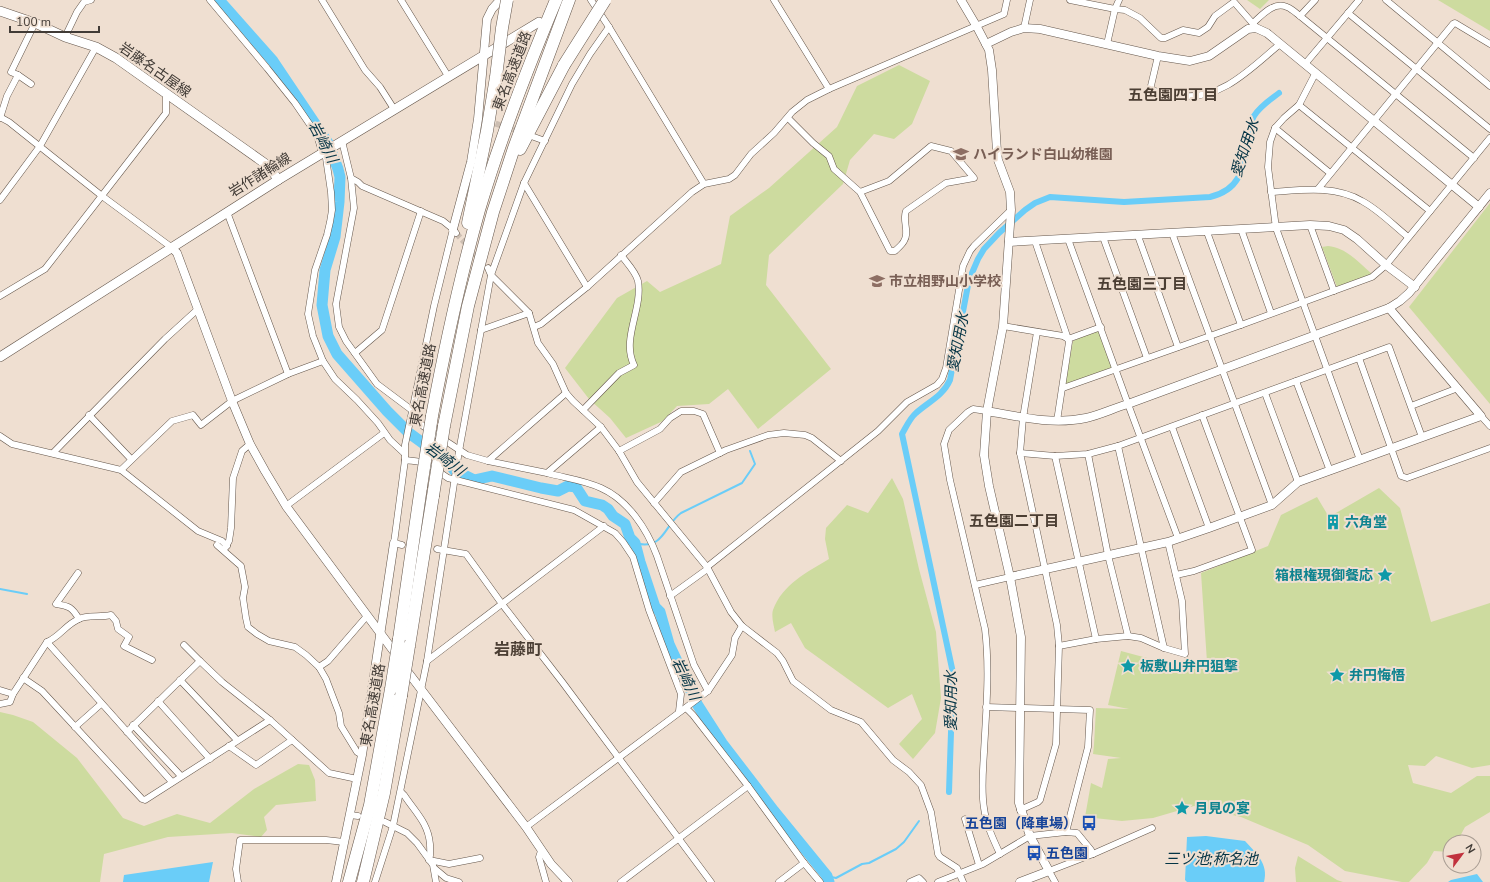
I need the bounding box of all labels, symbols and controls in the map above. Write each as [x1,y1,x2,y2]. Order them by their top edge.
scale bar [10,8,99,34]
text: 100 m [16,14,51,30]
street label: 東名高速道路 [488,28,536,114]
street label: 岩藤名古屋線 [115,38,195,102]
district label: 五色園四丁目 [1128,85,1218,105]
water label: 愛知用水 [1226,114,1264,180]
water label: 岩崎川 [304,117,343,168]
school or university icon: ハイランド白山幼稚園 [952,145,970,163]
place label: ハイランド白山幼稚園 [973,145,1113,164]
street label: 岩作諸輪線 [225,148,295,202]
school or university icon: 市立相野山小学校 [868,272,886,290]
place label: 市立相野山小学校 [889,272,1001,291]
district label: 五色園三丁目 [1097,274,1187,294]
water label: 愛知用水 [942,309,974,373]
street label: 東名高速道路 [406,342,440,428]
water label: 岩崎川 [421,437,471,482]
district label: 五色園二丁目 [969,511,1059,531]
building icon: 六角堂 [1324,513,1342,531]
place label: 六角堂 [1345,513,1387,532]
place label: 箱根権現御餐応 [1275,566,1373,585]
place icon: 箱根権現御餐応 [1376,566,1394,584]
district label: 岩藤町 [494,639,542,661]
water label: 岩崎川 [667,654,706,705]
place icon: 板敷山弁円狙撃 [1119,657,1137,675]
place label: 板敷山弁円狙撃 [1140,657,1238,676]
street label: 東名高速道路 [356,662,390,748]
place icon: 弁円悔悟 [1328,666,1346,684]
place label: 弁円悔悟 [1349,666,1405,685]
water label: 愛知用水 [941,669,961,731]
place icon: 月見の宴 [1173,799,1191,817]
place label: 月見の宴 [1194,799,1250,818]
place label: 五色園（降車場） [965,814,1077,833]
bus stop icon: 五色園（降車場） [1080,814,1098,832]
north arrow [1442,834,1482,874]
text: N [1462,841,1479,856]
bus stop icon: 五色園 [1025,844,1043,862]
place label: 五色園 [1046,844,1088,863]
water label: 三ツ池;称名池 [1164,849,1260,869]

